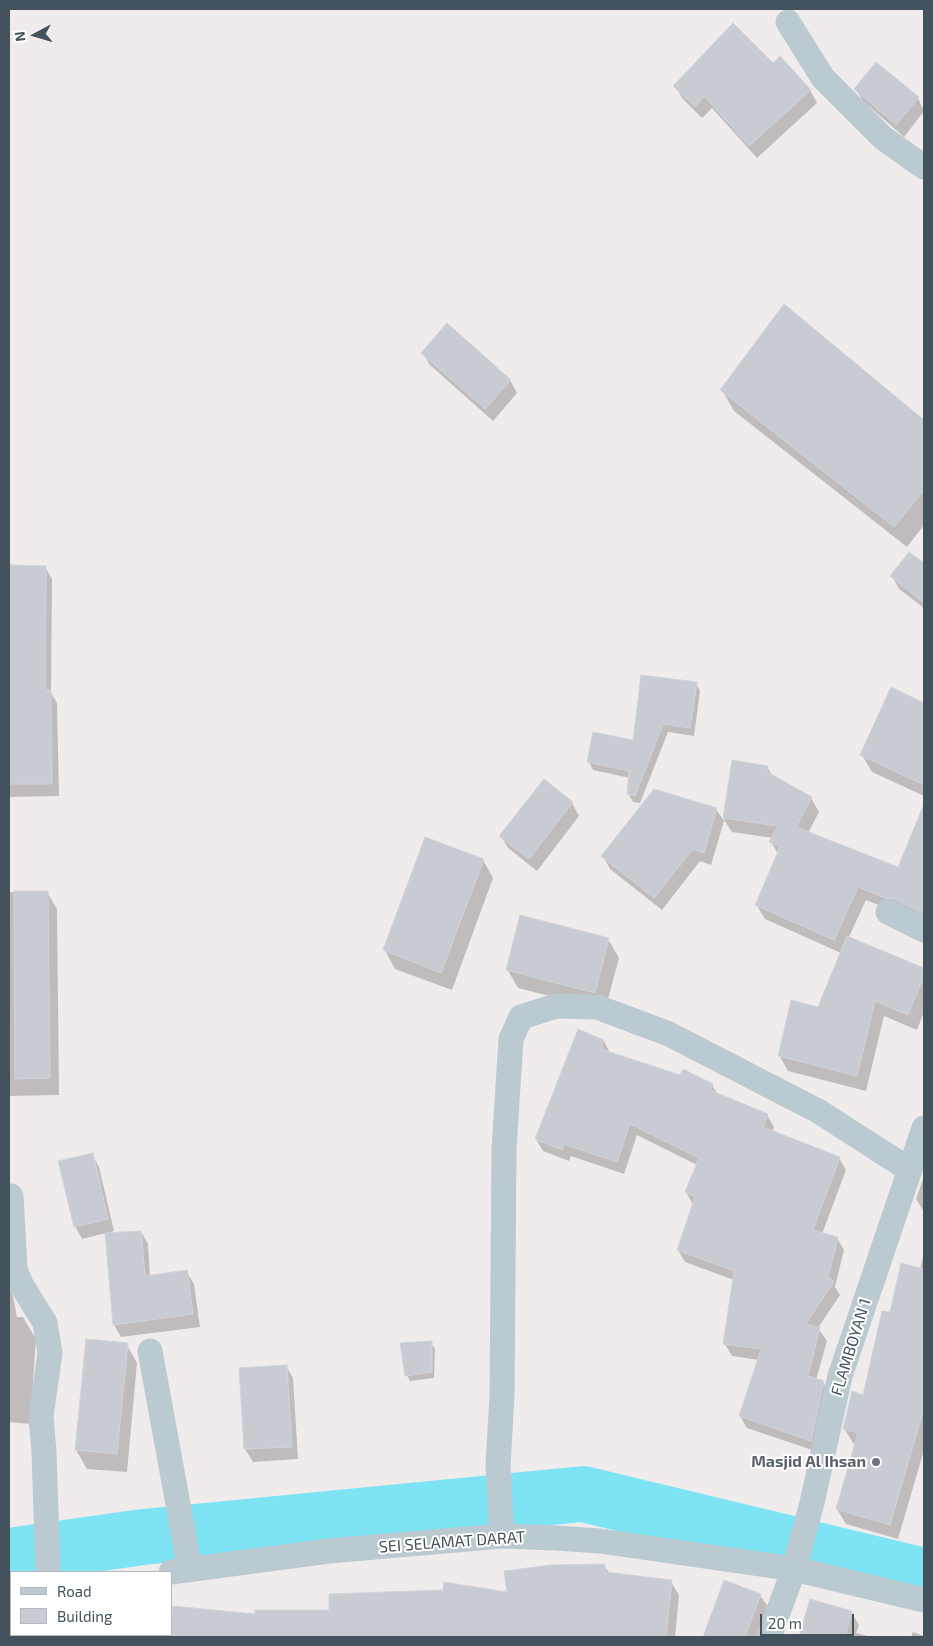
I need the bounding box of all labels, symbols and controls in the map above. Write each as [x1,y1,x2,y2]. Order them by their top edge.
north arrow [10,10,60,60]
text: N [11,31,29,43]
street label: FLAMBOYAN 1 [827,1296,875,1398]
place label: Masjid Al Ihsan [751,1452,866,1472]
marker: Masjid Al Ihsan [870,1456,882,1468]
street label: SEI SELAMAT DARAT [378,1527,526,1557]
legend [10,1571,172,1636]
text: Road [57,1582,92,1600]
scale bar [763,1604,857,1636]
text: Building [57,1607,112,1625]
text: 20 m [768,1614,802,1632]

